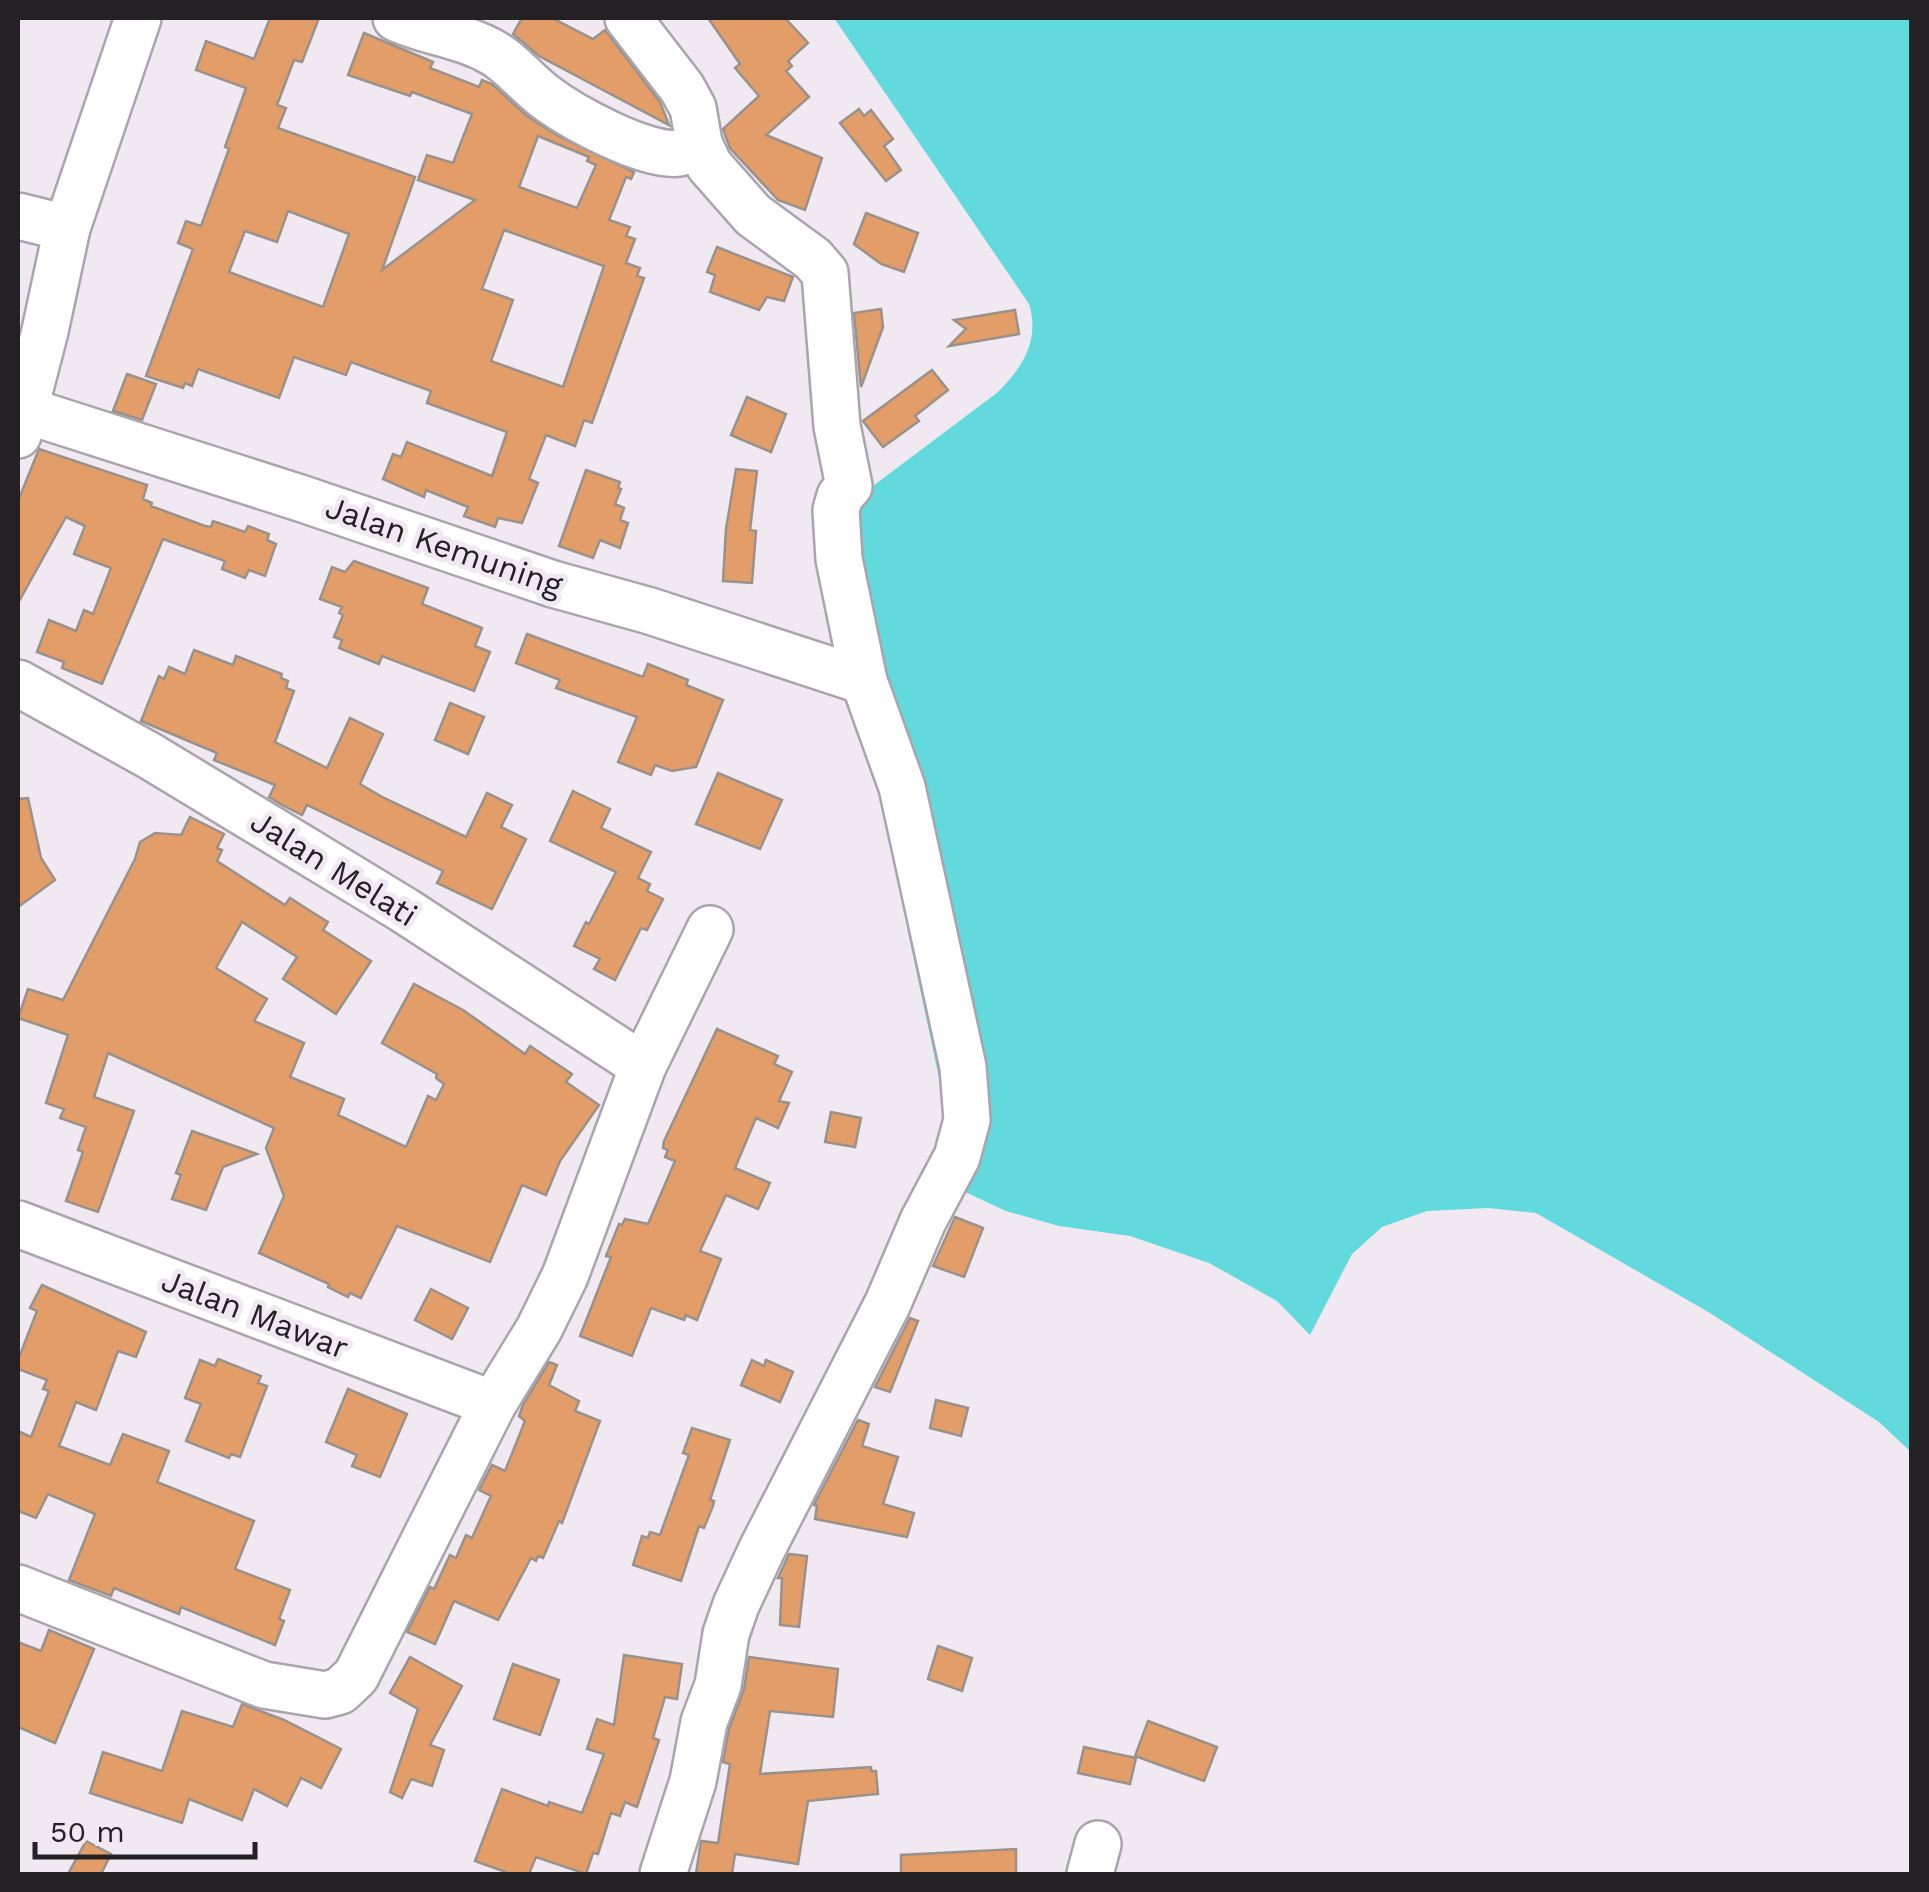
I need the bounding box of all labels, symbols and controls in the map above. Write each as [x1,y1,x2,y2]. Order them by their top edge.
street label: Jalan Kemuning [321,488,568,605]
street label: Jalan Melati [244,802,424,934]
street label: Jalan Mawar [156,1261,354,1367]
scale bar [35,1797,255,1859]
text: 50 m [50,1814,125,1849]

